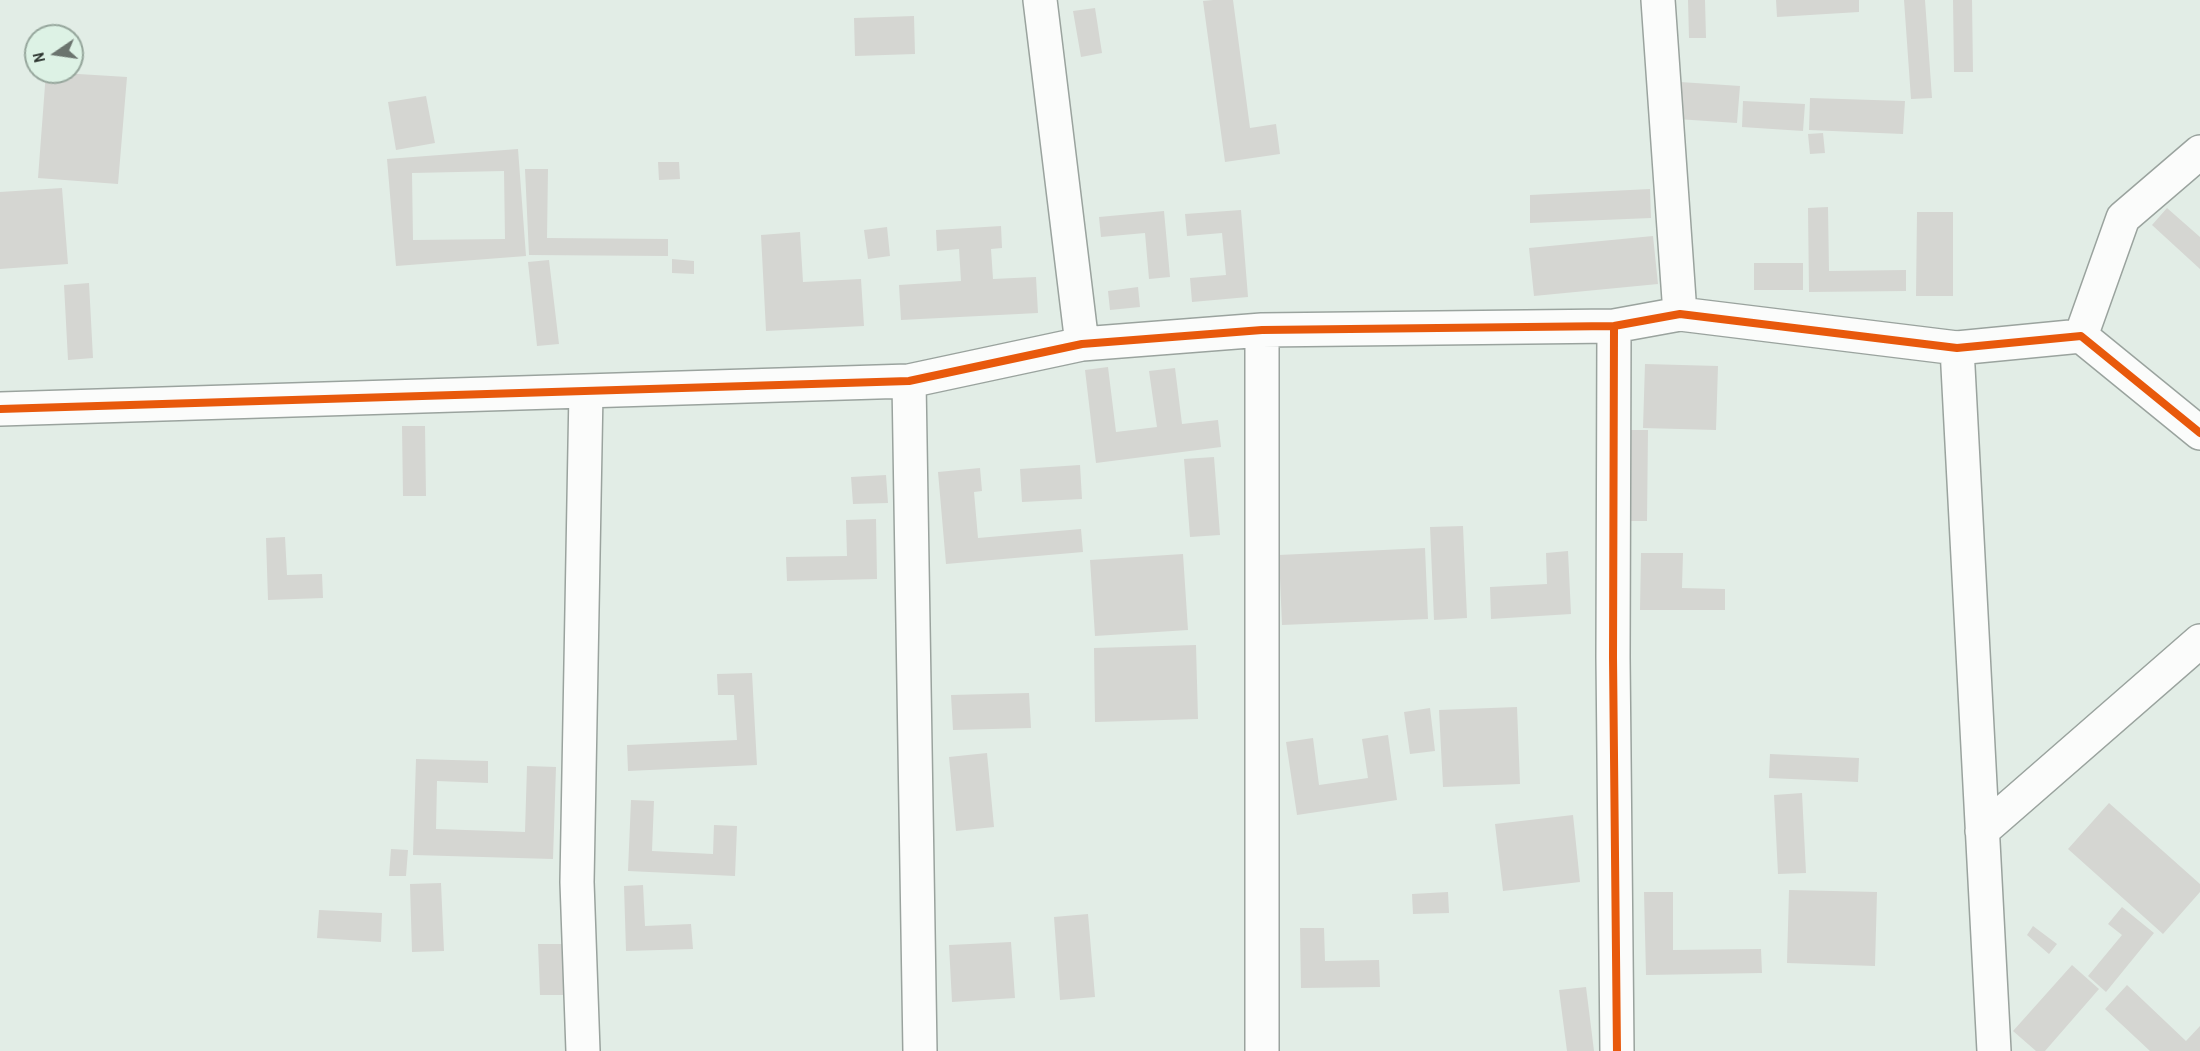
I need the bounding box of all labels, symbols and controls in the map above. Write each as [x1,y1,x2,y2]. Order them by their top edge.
north arrow [24,24,84,84]
text: N [27,51,50,65]

